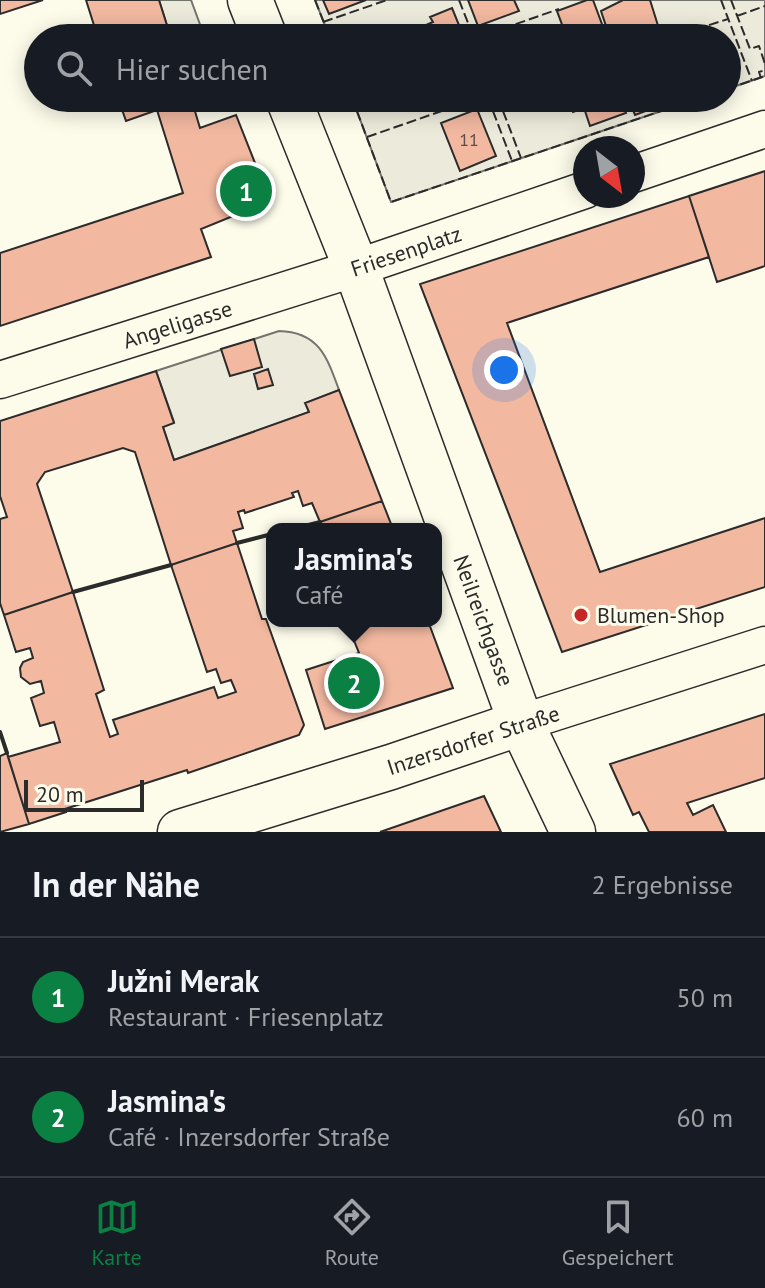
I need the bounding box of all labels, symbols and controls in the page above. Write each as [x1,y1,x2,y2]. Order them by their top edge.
search box [24,24,741,112]
icon: search [52,46,96,90]
text: Hier suchen [116,49,268,88]
house number: 11 [459,128,479,151]
north arrow [573,136,645,208]
pin: 1 [220,161,272,221]
street label: Friesenplatz [347,219,465,283]
street label: Angeligasse [119,294,235,354]
your location [484,350,524,390]
popup [266,523,442,627]
text: Jasmina's [295,539,413,578]
street label: Neilreichgasse [447,551,520,690]
text: Café [295,578,344,611]
place label: Blumen-Shop [597,601,725,629]
marker: Blumen-Shop [572,606,590,624]
pin: 2 [328,653,380,713]
street label: Inzersdorfer Straße [383,699,563,781]
scale bar [24,776,144,812]
text: 20 m [36,780,84,808]
text: In der Nähe [32,862,200,906]
text: 2 Ergebnisse [592,868,733,901]
text: Južni Merak [108,961,259,1000]
text: 1 [51,981,65,1014]
text: 50 m [677,981,733,1014]
text: Restaurant · Friesenplatz [108,1000,384,1033]
text: Jasmina's [108,1081,226,1120]
text: 2 [51,1101,65,1134]
text: 60 m [677,1101,733,1134]
text: Café · Inzersdorfer Straße [108,1120,390,1153]
tab: Karte [92,1195,142,1271]
tab: Route [325,1195,379,1271]
tab: Gespeichert [562,1195,673,1271]

